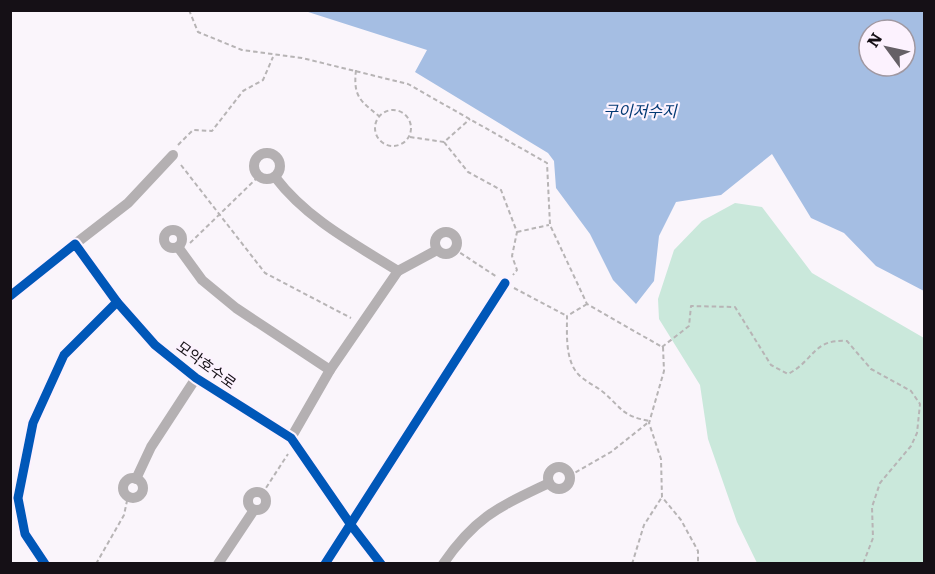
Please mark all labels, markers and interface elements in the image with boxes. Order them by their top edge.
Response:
north arrow [857,18,917,78]
text: N [860,27,887,51]
water label: 구이저수지 [603,98,678,122]
street label: 모악호수로 [172,334,242,394]

